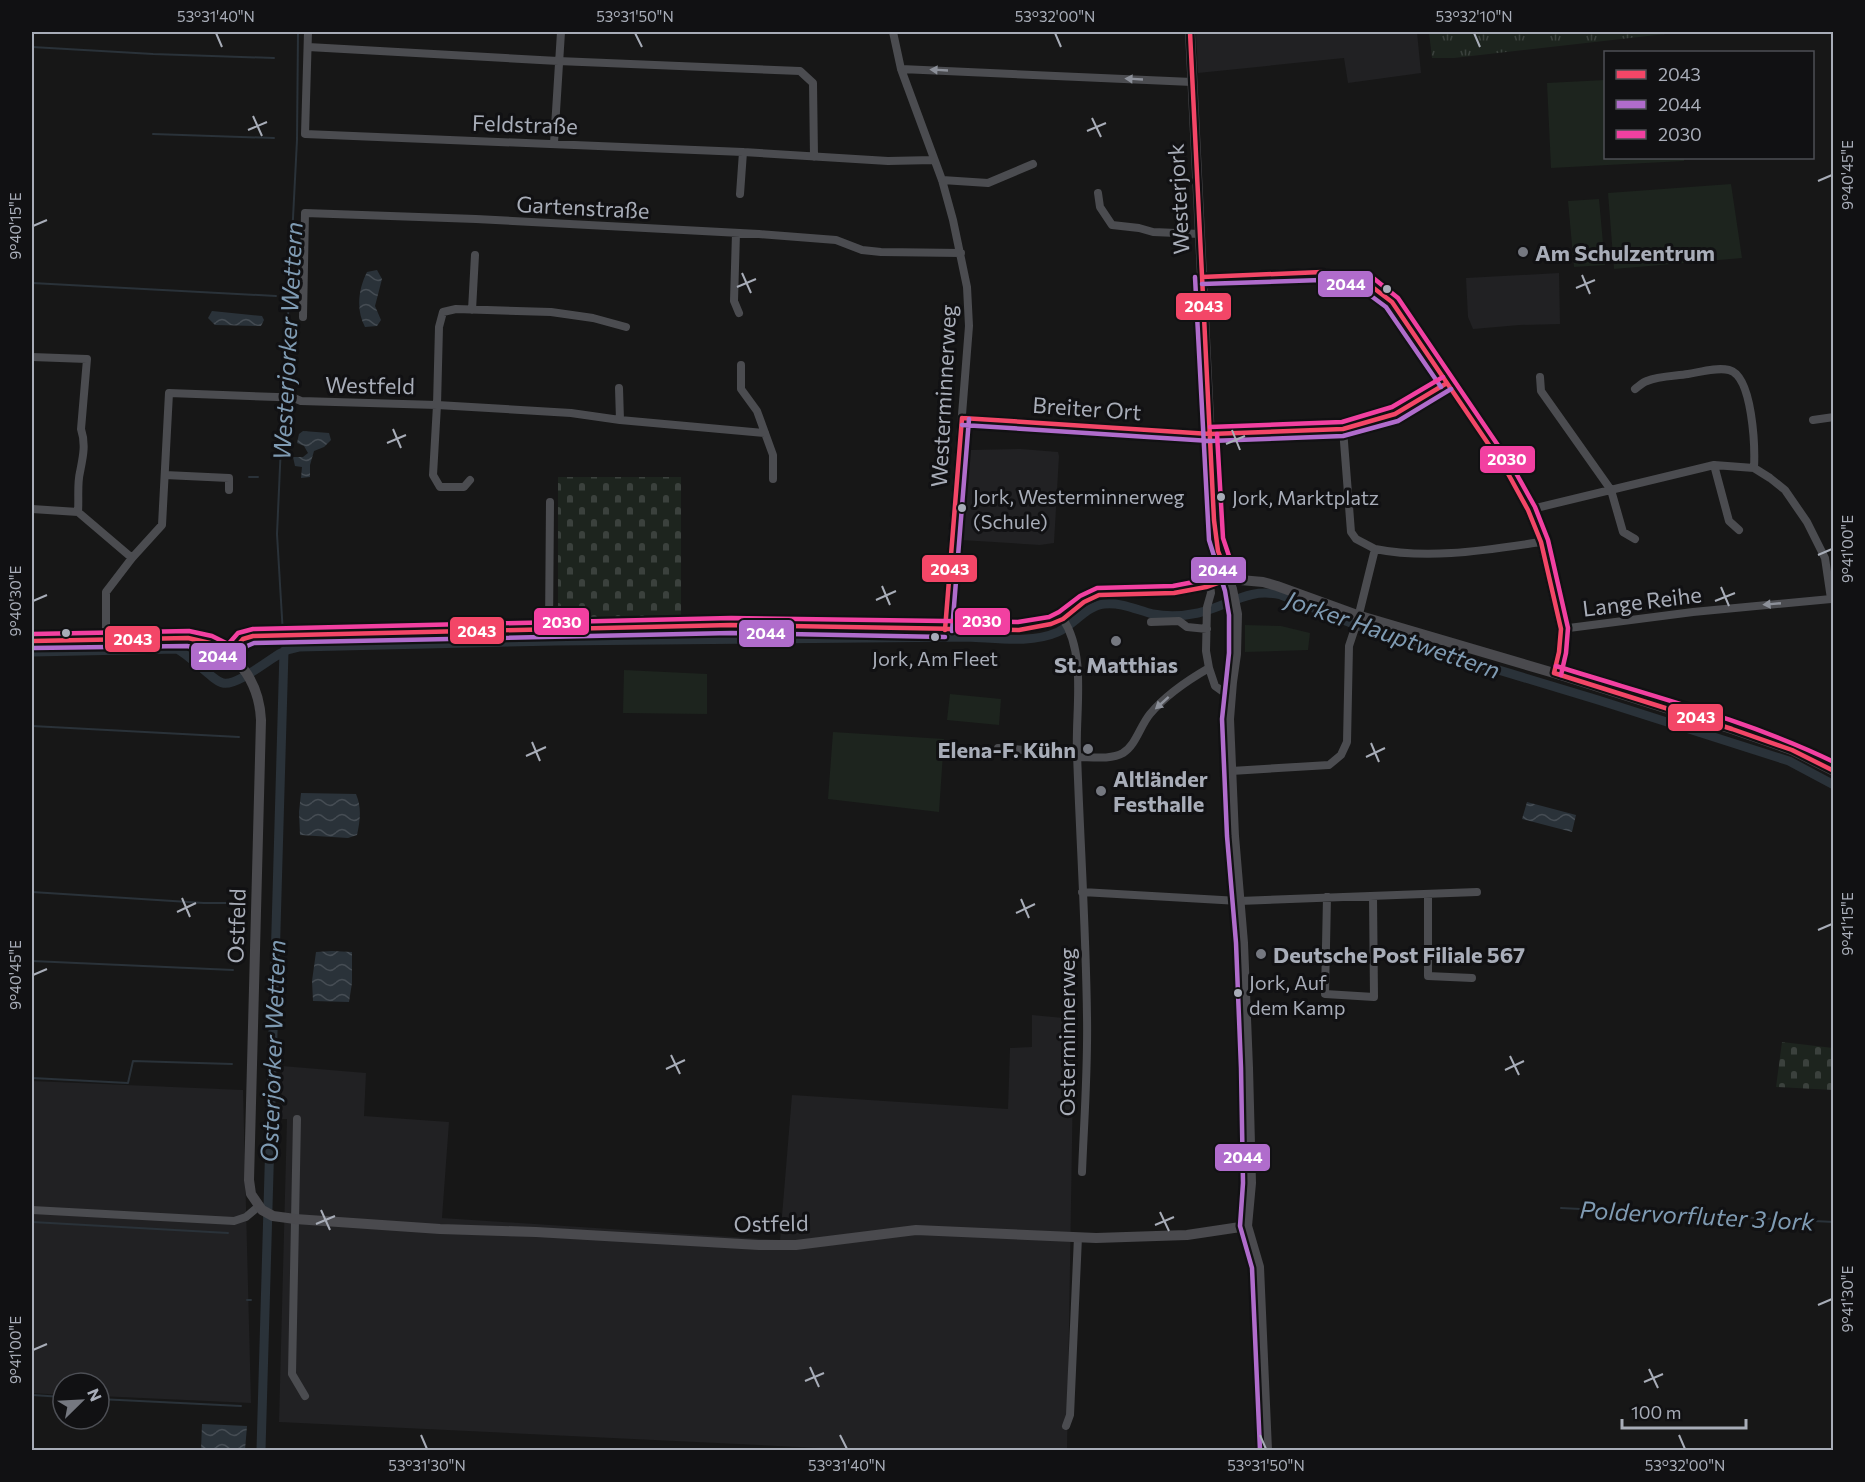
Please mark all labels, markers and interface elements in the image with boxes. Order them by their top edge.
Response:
text: 53°31'40"N [177,7,255,25]
text: 53°31'50"N [596,7,674,25]
text: 53°32'00"N [1015,7,1095,25]
text: 53°32'10"N [1435,7,1513,25]
legend [1604,51,1814,159]
text: 2043 [1658,63,1701,85]
one-way arrow [930,66,949,75]
one-way arrow [1124,75,1143,84]
text: 2044 [1658,93,1701,115]
street label: Feldstraße [472,109,578,139]
text: 2030 [1658,123,1702,145]
text: 9°40'45"E [1838,140,1856,210]
street label: Westerjork [1162,143,1194,255]
street label: Gartenstraße [516,190,650,224]
text: 9°40'15"E [6,192,24,260]
water label: Westerjorker Wettern [266,221,308,461]
place label: Am Schulzentrum [1535,239,1715,266]
marker: Am Schulzentrum [1516,245,1530,259]
line badge: 2044 [1317,270,1374,298]
text: 2044 [1326,274,1366,293]
unlabelled marker [1381,283,1393,295]
line badge: 2043 [1175,292,1232,321]
text: 2043 [1185,296,1223,315]
street label: Westerminnerweg [925,304,961,488]
street label: Westfeld [325,371,415,399]
street label: Breiter Ort [1032,391,1142,425]
line badge: 2030 [1479,445,1536,474]
text: 2030 [1487,449,1527,468]
place label: Jork, Westerminnerweg (Schule) [973,484,1184,533]
place label: Jork, Marktplatz [1232,485,1379,509]
marker: Jork, Marktplatz [1215,491,1227,503]
marker: Jork, Westerminnerweg (Schule) [956,502,968,514]
text: 9°41'00"E [1838,515,1856,583]
line badge: 2043 [921,554,978,583]
line badge: 2044 [1190,556,1247,584]
text: 2043 [931,559,969,578]
text: 2044 [1198,560,1238,579]
text: 9°40'30"E [6,566,24,636]
street label: Lange Reihe [1581,580,1703,622]
water label: Jorker Hauptwettern [1280,583,1504,684]
one-way arrow [1763,600,1782,609]
line badge: 2030 [533,607,590,636]
line badge: 2030 [954,607,1011,636]
text: 2030 [962,611,1002,630]
text: 2030 [542,612,582,631]
line badge: 2043 [449,616,505,645]
line badge: 2044 [738,619,795,648]
text: 2043 [458,621,496,640]
text: 2044 [746,623,786,642]
line badge: 2043 [104,625,161,653]
unlabelled marker [60,627,72,639]
text: 2043 [114,629,152,648]
marker: Jork, Am Fleet [929,631,941,643]
marker: St. Matthias [1109,634,1123,648]
line badge: 2044 [190,642,247,671]
text: 2044 [198,646,238,665]
place label: Jork, Am Fleet [872,646,998,670]
place label: St. Matthias [1054,651,1178,678]
one-way arrow [1155,696,1170,709]
line badge: 2043 [1667,703,1724,732]
text: 2043 [1677,707,1715,726]
place label: Elena-F. Kühn [937,736,1076,763]
marker: Elena-F. Kühn [1081,742,1095,756]
place label: Altländer Festhalle [1113,765,1208,817]
marker: Altländer Festhalle [1094,784,1108,798]
street label: Ostfeld [221,888,251,964]
text: 9°41'15"E [1838,892,1856,956]
water label: Osterjorker Wettern [254,939,290,1163]
text: 9°40'45"E [6,940,24,1010]
place label: Deutsche Post Filiale 567 [1273,941,1525,968]
marker: Deutsche Post Filiale 567 [1254,947,1268,961]
street label: Osterminnerweg [1053,948,1080,1116]
place label: Jork, Auf dem Kamp [1249,970,1346,1019]
marker: Jork, Auf dem Kamp [1232,987,1244,999]
line badge: 2044 [1214,1143,1271,1172]
text: 2044 [1223,1147,1263,1166]
water label: Poldervorfluter 3 Jork [1579,1194,1816,1236]
street label: Ostfeld [733,1209,809,1237]
text: 9°41'30"E [1838,1265,1856,1332]
text: 9°41'00"E [6,1316,24,1384]
north arrow [51,1371,111,1431]
text: N [84,1385,106,1404]
scale bar [1622,1392,1746,1430]
text: 100 m [1631,1401,1681,1423]
text: 53°31'30"N [388,1456,466,1474]
text: 53°31'40"N [808,1456,886,1474]
text: 53°31'50"N [1227,1456,1305,1474]
text: 53°32'00"N [1645,1456,1725,1474]

